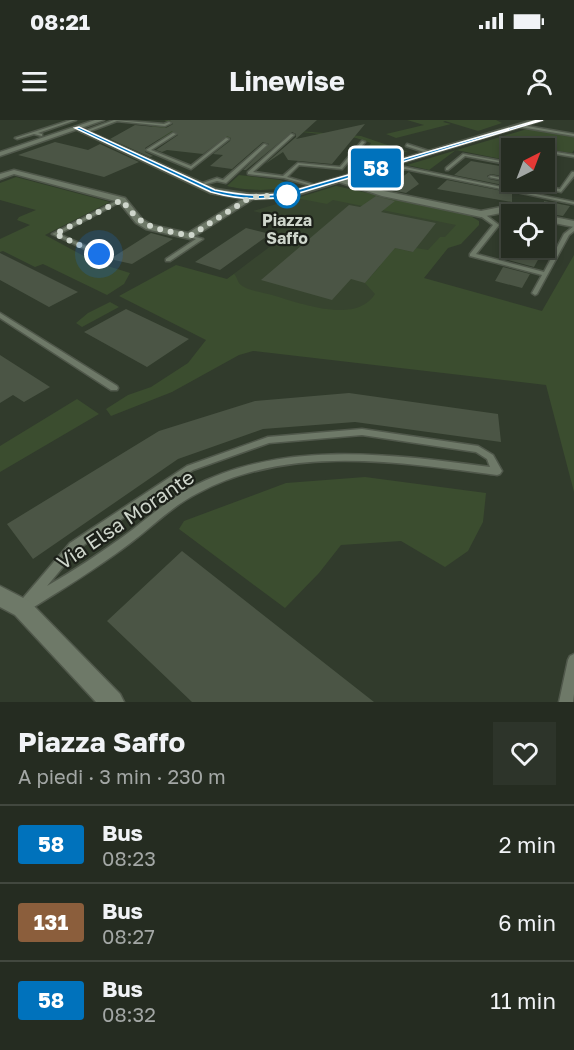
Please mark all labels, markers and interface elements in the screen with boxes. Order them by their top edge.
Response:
text: 08:21 [30,8,90,35]
icon: menu [18,65,51,98]
text: Linewise [229,65,345,97]
icon: person [523,65,556,98]
north arrow [501,138,555,192]
map controls [501,138,555,258]
line badge: 58 [349,148,403,188]
text: 58 [363,155,389,181]
marker: Piazza Saffo [274,182,300,208]
button: locate [501,204,555,258]
place label: Piazza Saffo [262,210,312,248]
your location [84,239,114,269]
street label: Via Elsa Morante [52,464,198,574]
button: heart [493,722,556,785]
text: Piazza Saffo [18,725,185,758]
text: A piedi · 3 min · 230 m [18,764,226,788]
text: Bus [102,819,143,846]
text: 58 [38,831,64,857]
text: 2 min [499,831,556,858]
text: 08:23 [102,846,156,870]
text: Bus [102,897,143,924]
text: 131 [34,909,68,935]
text: 6 min [498,909,556,936]
text: 08:27 [102,924,155,948]
text: Bus [102,975,143,1002]
text: 58 [38,987,64,1013]
text: 11 min [490,987,556,1014]
text: 08:32 [102,1002,156,1026]

